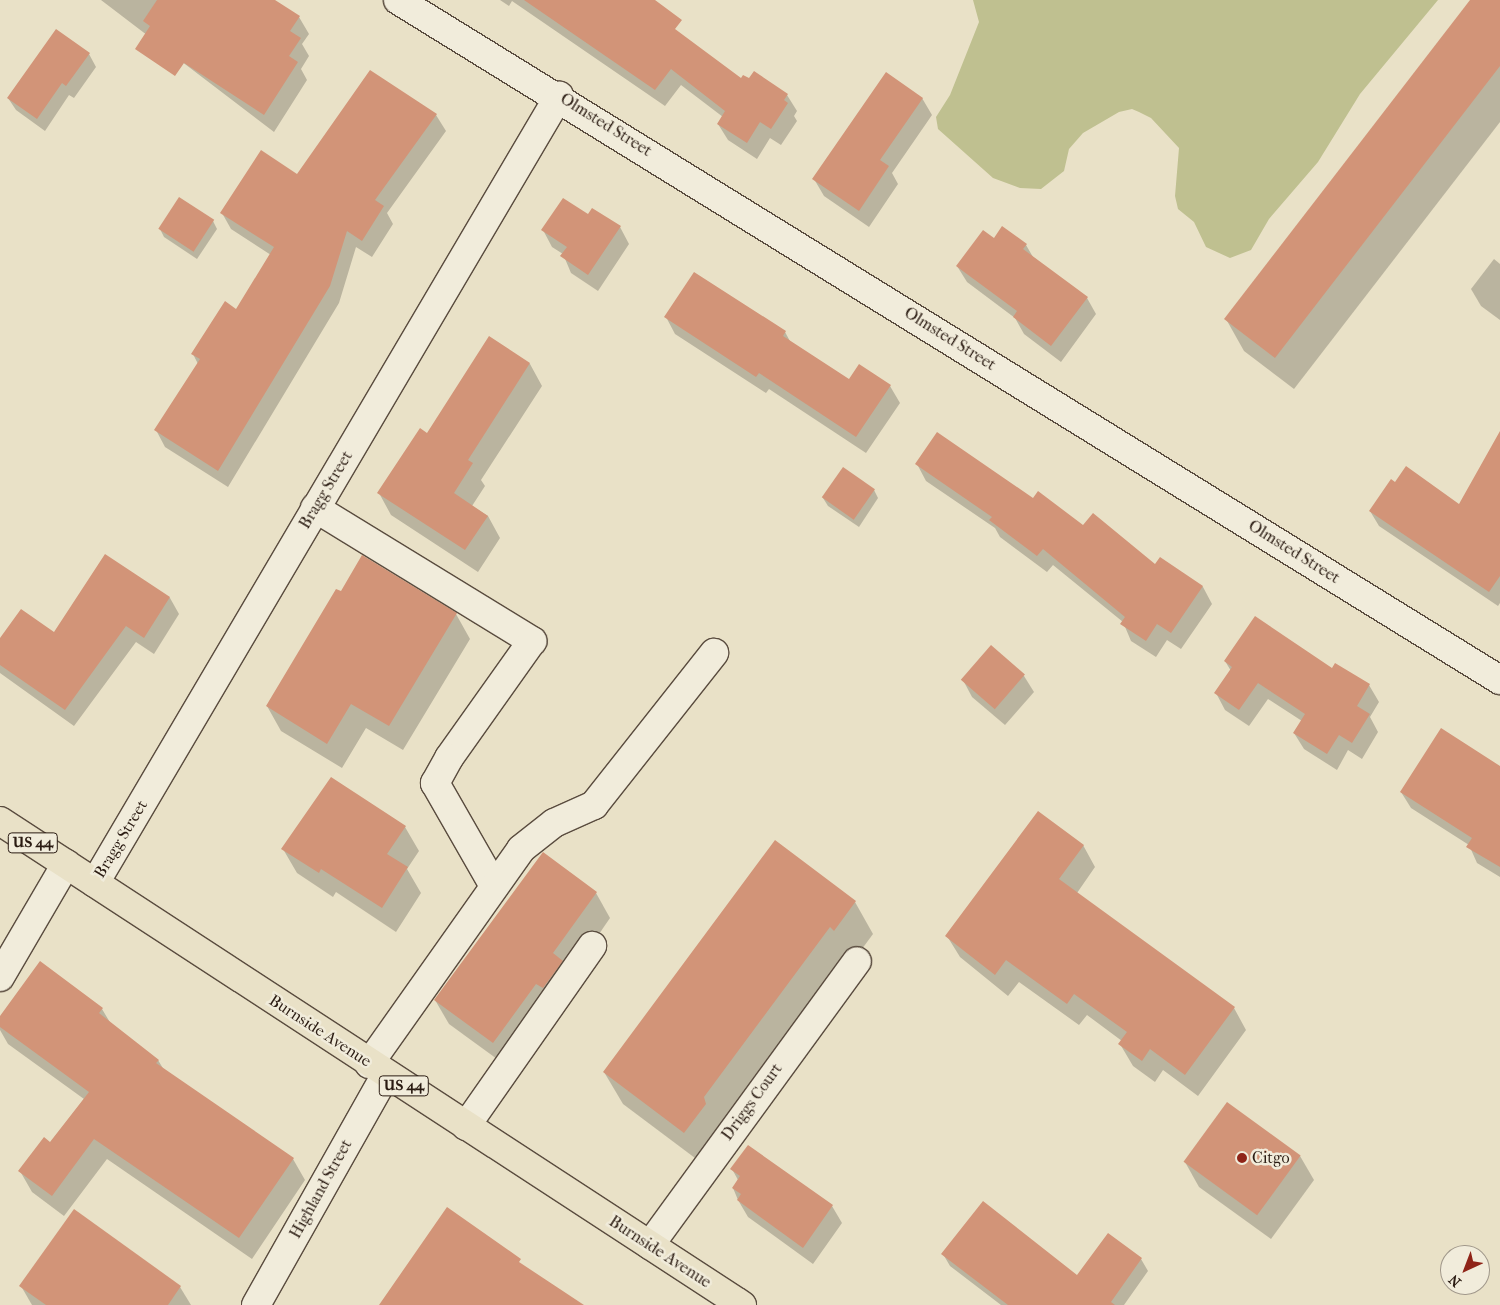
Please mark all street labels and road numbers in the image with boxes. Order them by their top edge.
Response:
street label: Olmsted Street [557,89,655,161]
street label: Olmsted Street [901,303,999,375]
street label: Bragg Street [295,448,357,532]
street label: Olmsted Street [1245,516,1343,588]
street label: Bragg Street [90,797,152,881]
road number: US 44 [7,830,59,856]
street label: Burnside Avenue [265,991,375,1071]
street label: Driggs Court [718,1060,786,1144]
road number: US 44 [378,1074,430,1098]
street label: Highland Street [286,1136,356,1242]
street label: Burnside Avenue [605,1212,715,1292]

